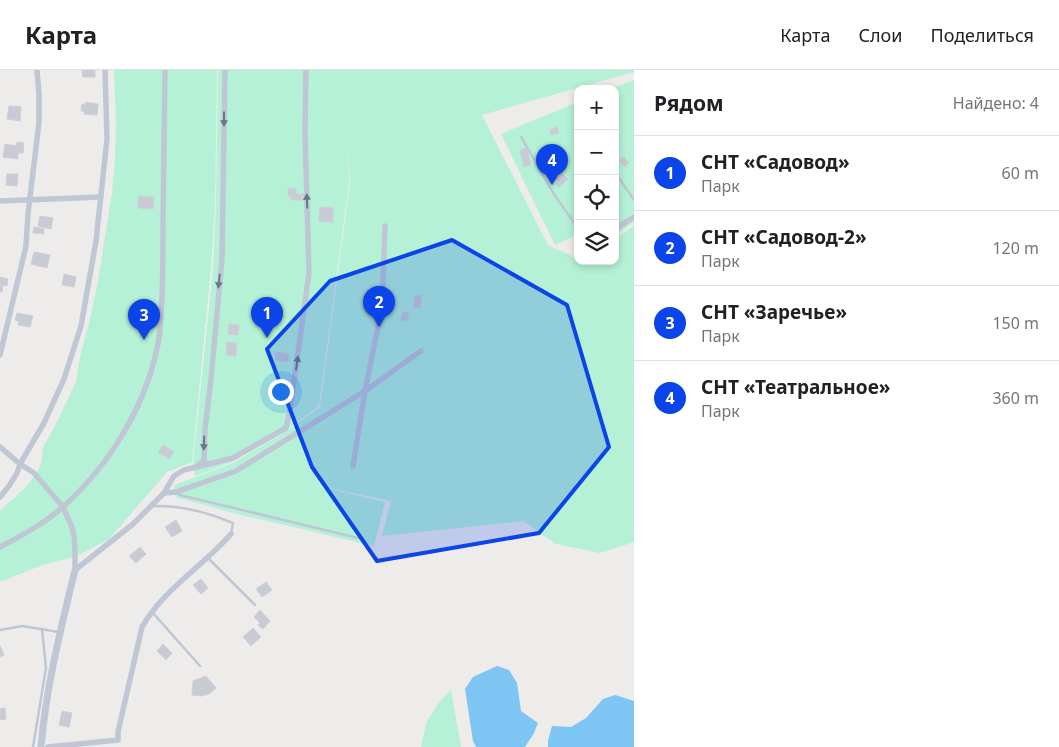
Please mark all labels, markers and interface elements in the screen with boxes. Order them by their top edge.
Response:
text: Карта [25,18,97,51]
text: Карта [780,23,830,47]
text: Слои [858,23,902,47]
text: Поделиться [930,23,1034,47]
map controls [574,85,619,265]
button: + [574,85,619,130]
text: Рядом [654,89,724,117]
text: Найдено: 4 [953,92,1039,114]
one-way arrow [220,111,228,127]
button: − [574,130,619,175]
pin: 4 [536,144,568,185]
text: СНТ «Садовод» [701,149,850,175]
text: 1 [665,162,675,184]
text: 60 m [1002,162,1039,184]
button: locate [574,175,619,220]
text: Парк [701,175,740,197]
one-way arrow [303,193,311,209]
button: layers [574,220,619,265]
text: СНТ «Садовод-2» [701,224,867,250]
text: 2 [665,237,675,259]
text: 120 m [992,237,1039,259]
text: Парк [701,250,740,272]
one-way arrow [215,273,223,289]
pin: 2 [363,286,395,327]
pin: 1 [251,297,283,338]
pin: 3 [128,299,160,340]
text: СНТ «Заречье» [701,299,847,325]
text: 3 [665,312,675,334]
text: 150 m [992,312,1039,334]
text: Парк [701,325,740,347]
one-way arrow [293,354,301,370]
text: СНТ «Театральное» [701,374,890,400]
your location [268,379,294,405]
text: 4 [665,387,675,409]
text: 360 m [992,387,1039,409]
text: Парк [701,400,740,422]
one-way arrow [200,435,208,451]

